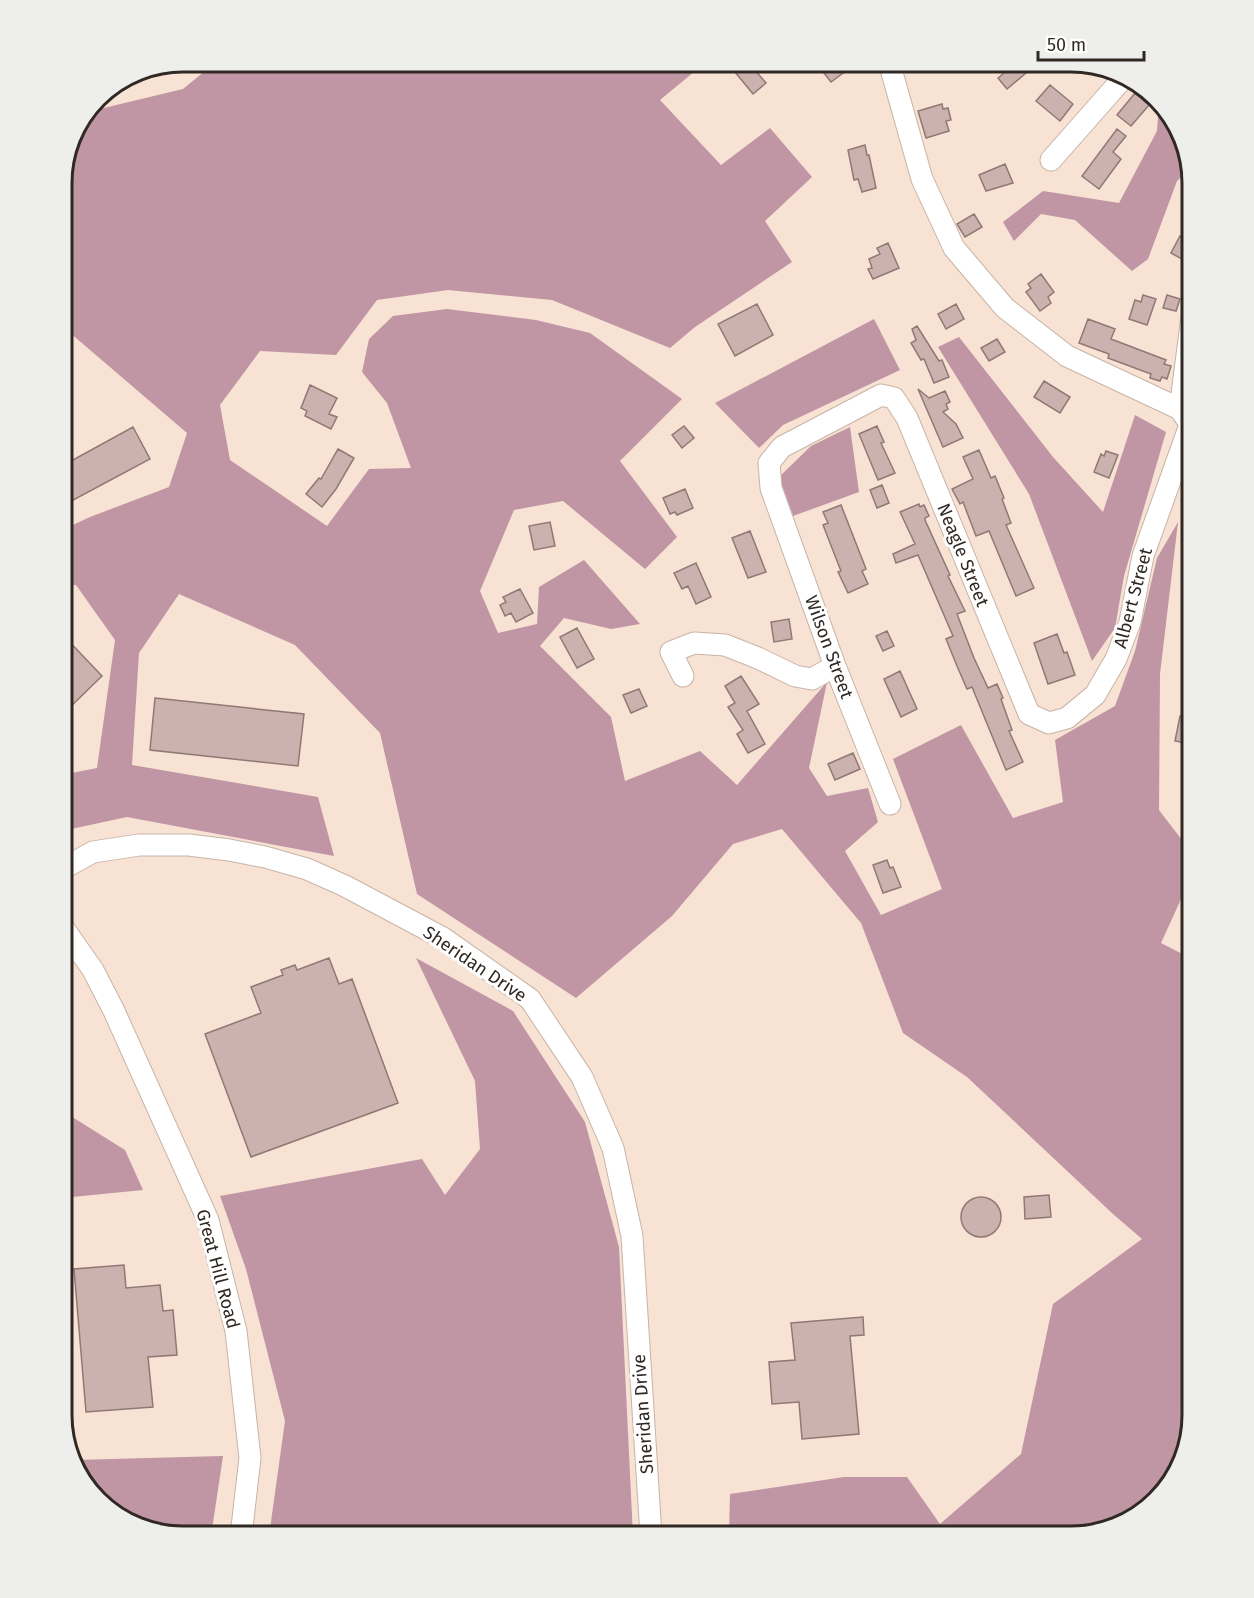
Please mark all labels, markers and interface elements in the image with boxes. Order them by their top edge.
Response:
scale bar [1038,24,1144,62]
text: 50 m [1047,34,1086,56]
street label: Neagle Street [932,500,994,610]
street label: Albert Street [1109,545,1157,651]
street label: Wilson Street [800,592,858,702]
street label: Sheridan Drive [419,921,531,1007]
street label: Great Hill Road [192,1207,244,1331]
street label: Sheridan Drive [628,1353,658,1475]

